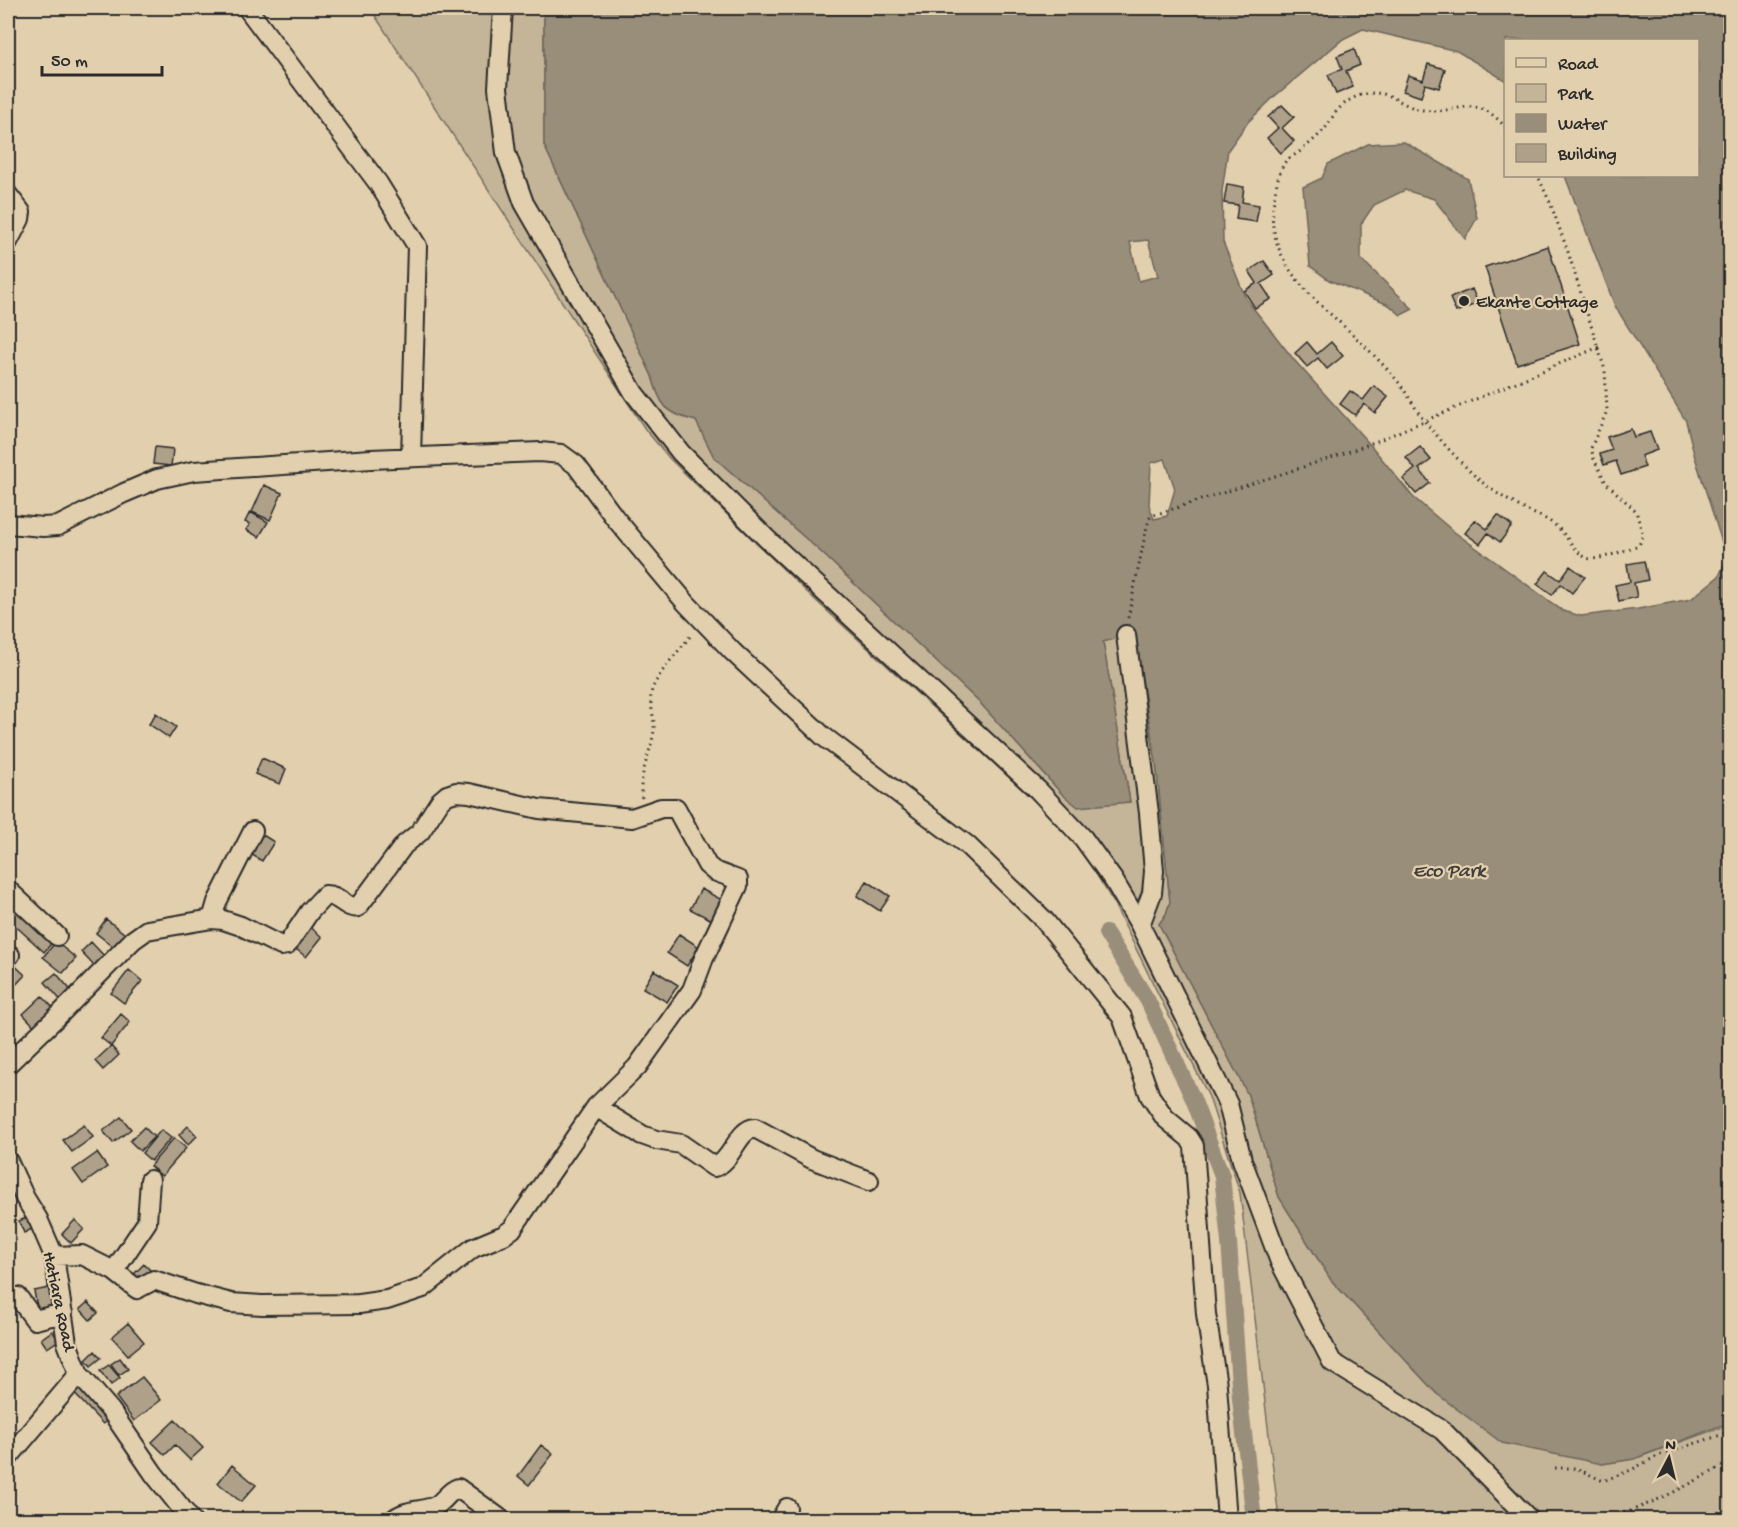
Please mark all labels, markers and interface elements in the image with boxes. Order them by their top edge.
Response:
scale bar [42,39,162,77]
legend [1504,39,1699,177]
text: 50 m [51,52,88,73]
text: Road [1558,55,1599,76]
text: Park [1557,85,1594,106]
text: Water [1558,115,1608,136]
text: Building [1557,145,1617,166]
place label: Ekante Cottage [1476,293,1599,314]
marker: Ekante Cottage [1457,294,1471,308]
water label: Eco Park [1413,861,1487,884]
street label: Hatiara Road [37,1250,79,1355]
north arrow [1639,1428,1699,1488]
text: N [1664,1437,1677,1457]

